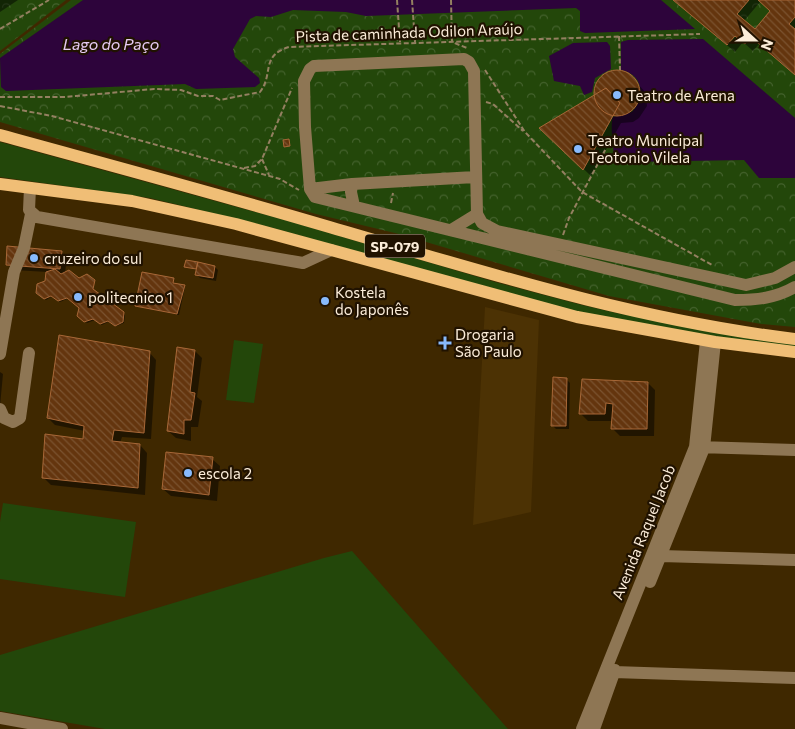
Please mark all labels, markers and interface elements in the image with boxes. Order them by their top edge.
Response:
north arrow [730,15,780,65]
street label: Pista de caminhada Odilon Araújo [295,19,523,45]
water label: Lago do Paço [63,34,159,53]
text: N [758,37,777,53]
place label: Teatro de Arena [627,86,735,104]
marker: Teatro de Arena [611,89,623,101]
place label: Teatro Municipal Teotonio Vilela [588,131,703,166]
marker: Teatro Municipal Teotonio Vilela [572,143,584,155]
road number: SP-079 [365,235,425,258]
place label: cruzeiro do sul [44,249,142,267]
marker: cruzeiro do sul [28,252,40,264]
place label: Kostela do Japonês [335,283,409,318]
place label: politecnico 1 [88,288,173,306]
marker: politecnico 1 [72,291,84,303]
marker: Kostela do Japonês [319,295,331,307]
place label: Drogaria São Paulo [455,325,522,360]
marker: Drogaria São Paulo [439,337,451,349]
street label: Avenida Raquel Jacob [608,462,678,602]
place label: escola 2 [198,464,252,482]
marker: escola 2 [182,467,194,479]

